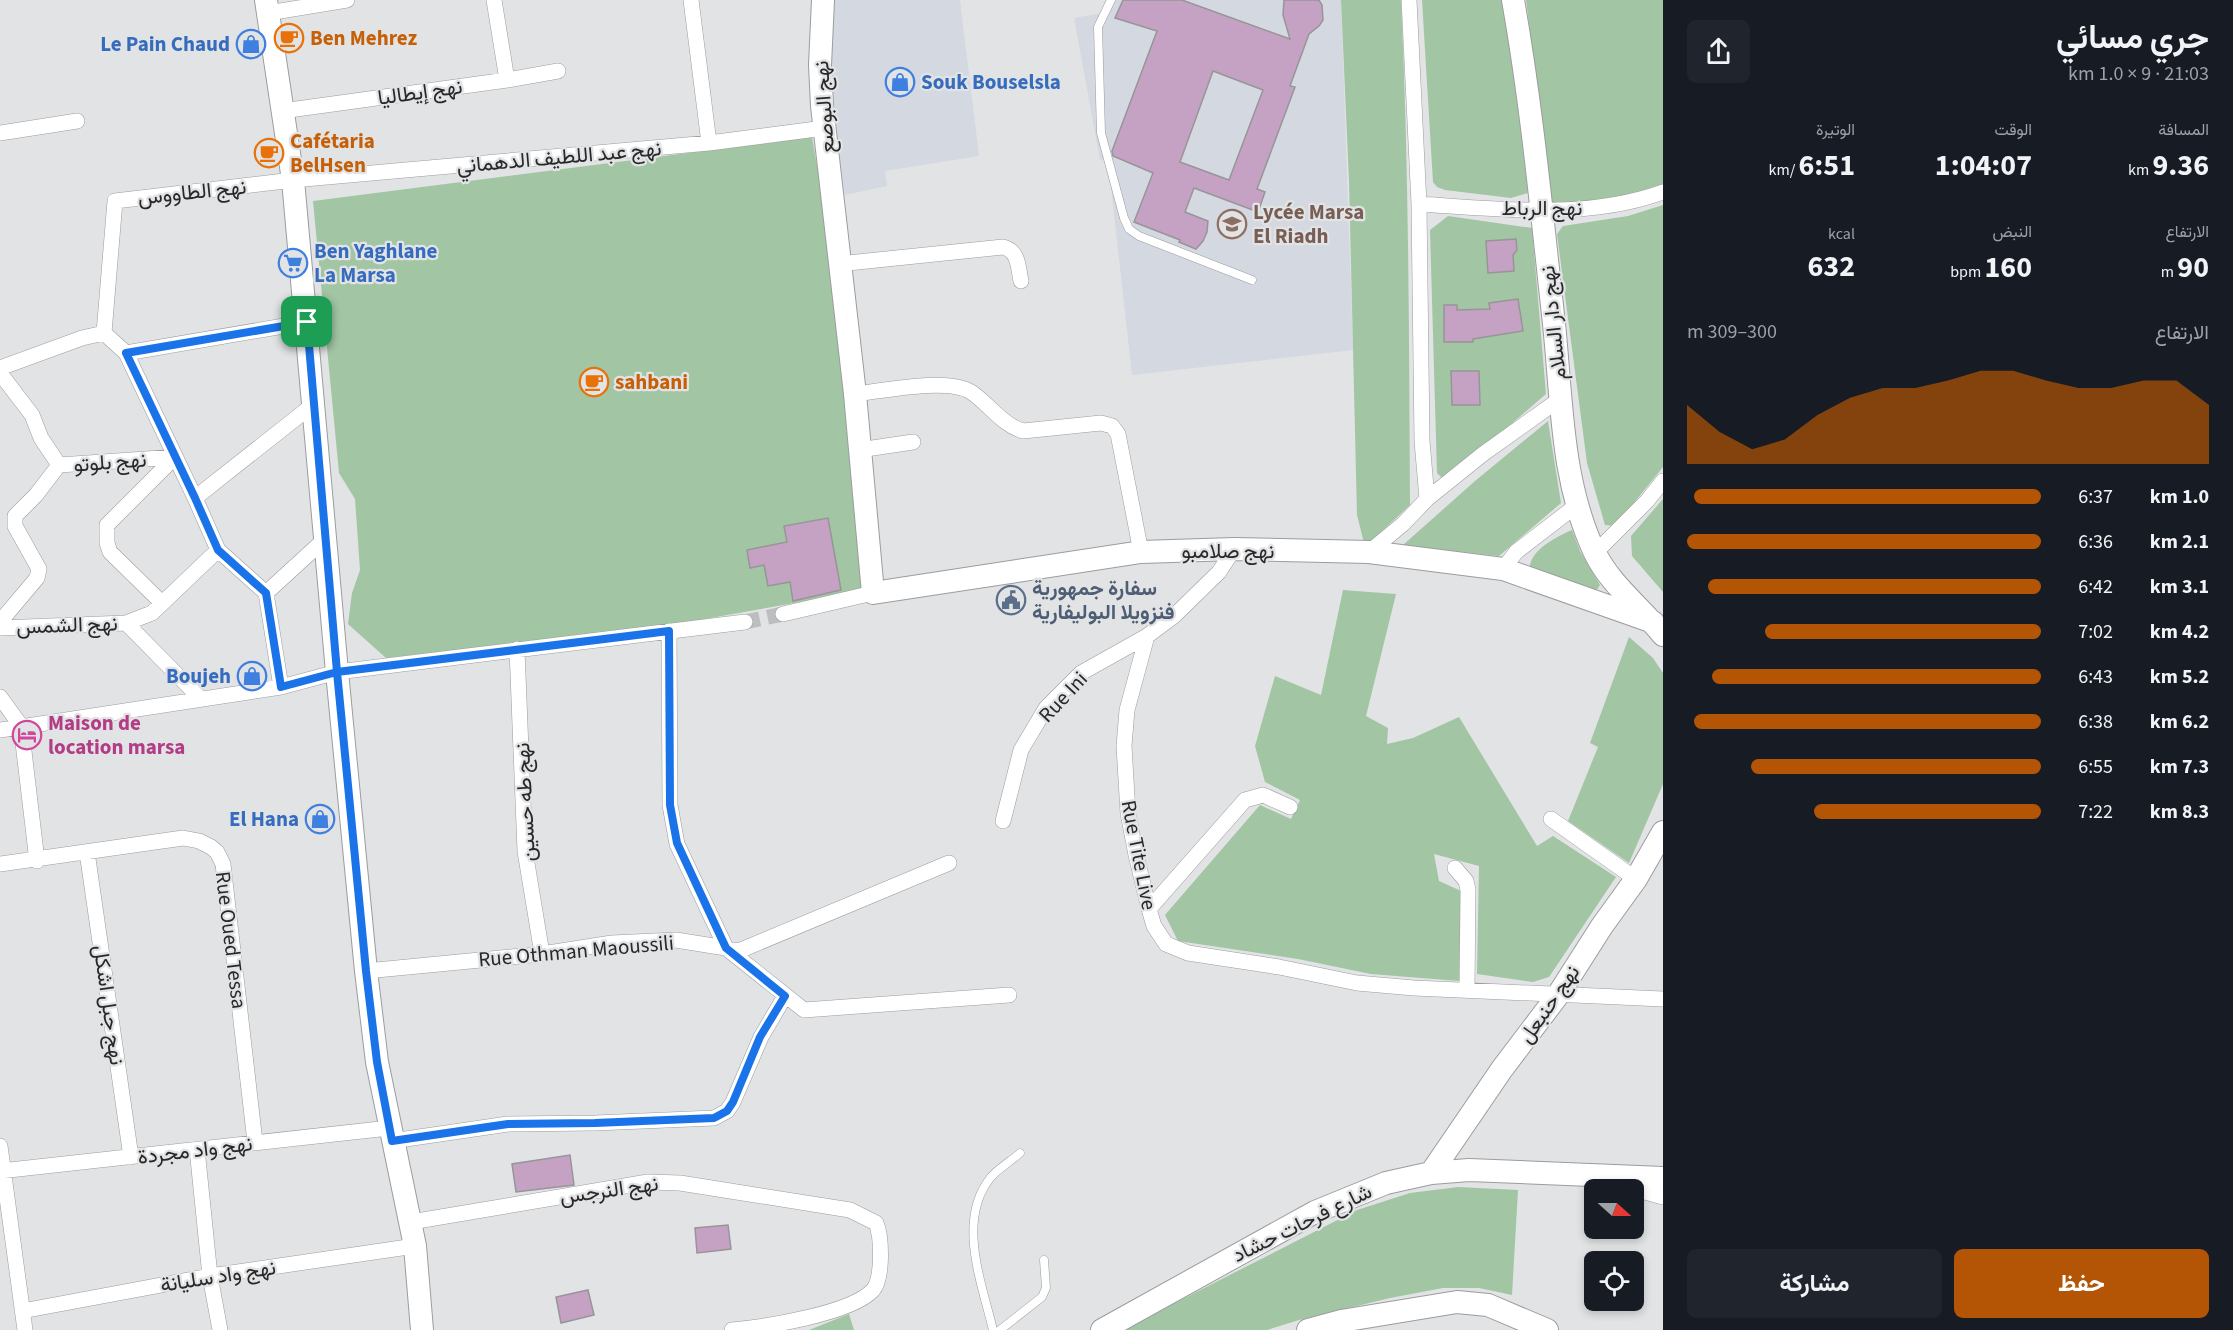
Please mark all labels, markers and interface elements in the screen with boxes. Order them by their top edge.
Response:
text: جري مسائي [2056,14,2209,61]
button: share [1687,20,1750,83]
cafe icon: Ben Mehrez [273,22,305,54]
place label: Ben Mehrez [310,23,418,53]
shop icon: Le Pain Chaud [235,28,267,60]
place label: Le Pain Chaud [100,29,230,59]
street label: نهج البوصع [806,60,842,154]
text: 21:03 · 9 × 1.0 km [2068,60,2209,88]
shop icon: Souk Bouselsla [884,66,916,98]
place label: Souk Bouselsla [921,67,1061,97]
street label: نهج إيطاليا [376,71,464,113]
text: الوتيرة [1816,119,1855,141]
text: الوقت [1994,119,2032,141]
text: المسافة [2158,119,2209,141]
place label: Cafétaria BelHsen [290,126,375,180]
street label: نهج عبد اللطيف الدهماني [455,133,663,183]
cafe icon: Cafétaria BelHsen [253,137,285,169]
text: 6:51 [1798,144,1855,187]
text: 1:04:07 [1935,144,2032,187]
text: 9.36 [2152,144,2209,187]
text: /km [1768,159,1798,181]
text: km [2128,159,2152,181]
street label: نهج الطاووس [136,171,248,213]
street label: نهج الرباط [1502,193,1582,223]
place label: Lycée Marsa El Riadh [1253,197,1364,251]
school or university icon: Lycée Marsa El Riadh [1216,208,1248,240]
text: النبض [1992,221,2032,243]
text: الارتفاع [2166,221,2209,243]
text: kcal [1828,223,1855,245]
place label: Ben Yaghlane La Marsa [314,236,438,290]
text: 632 [1807,245,1855,288]
text: 160 [1984,246,2032,289]
text: 90 [2177,246,2209,289]
supermarket icon: Ben Yaghlane La Marsa [277,247,309,279]
text: bpm [1950,261,1984,283]
text: m [2161,261,2177,283]
street label: نهج دار السلام [1532,264,1574,382]
pin [281,296,332,347]
icon: arrive [290,305,323,338]
text: 300–309 m [1687,318,1777,346]
text: الارتفاع [2155,319,2209,347]
cafe icon: sahbani [578,366,610,398]
place label: sahbani [615,367,688,397]
street label: نهج بلوتو [72,444,148,480]
text: 6:37 [2078,483,2113,511]
text: 1.0 km [2150,483,2209,511]
text: 6:36 [2078,528,2113,556]
text: 2.1 km [2150,528,2209,556]
street label: نهج صلامبو [1181,536,1275,566]
place label: سفارة جمهورية فنزويلا البوليفارية [1032,573,1175,627]
text: 6:42 [2078,573,2113,601]
text: 3.1 km [2150,573,2209,601]
public building icon: سفارة جمهورية فنزويلا البوليفارية [995,584,1027,616]
street label: نهج الشمس [16,608,118,642]
text: 7:02 [2078,618,2113,646]
text: 4.2 km [2150,618,2209,646]
shop icon: Boujeh [236,660,268,692]
place label: Boujeh [166,661,231,691]
text: 6:43 [2078,663,2113,691]
text: 5.2 km [2150,663,2209,691]
street label: Rue Ini [1032,665,1094,729]
place label: Maison de location marsa [48,708,185,762]
text: 6:38 [2078,708,2113,736]
text: 6.2 km [2150,708,2209,736]
hotel icon: Maison de location marsa [11,719,43,751]
street label: نهج طه حسين [507,742,543,862]
text: 6:55 [2078,753,2113,781]
text: 7.3 km [2150,753,2209,781]
street label: Rue Tite Live [1114,797,1164,913]
text: 7:22 [2078,798,2113,826]
text: 8.3 km [2150,798,2209,826]
shop icon: El Hana [304,803,336,835]
place label: El Hana [229,804,299,834]
street label: Rue Oued Tessa [208,870,254,1010]
street label: Rue Othman Maoussili [477,928,675,974]
street label: نهج جبل اشكل [86,943,132,1067]
street label: نهج حنبعل [1511,959,1587,1049]
street label: نهج واد مجردة [136,1128,254,1172]
street label: نهج النرجس [558,1168,660,1212]
street label: شارع فرحات حشاد [1227,1176,1377,1270]
north arrow [1584,1179,1644,1239]
map controls [1584,1179,1644,1311]
button: مشاركة [1687,1249,1942,1318]
button: حفظ [1954,1249,2209,1318]
button: locate [1584,1251,1644,1311]
street label: نهج واد سليانة [158,1252,278,1300]

